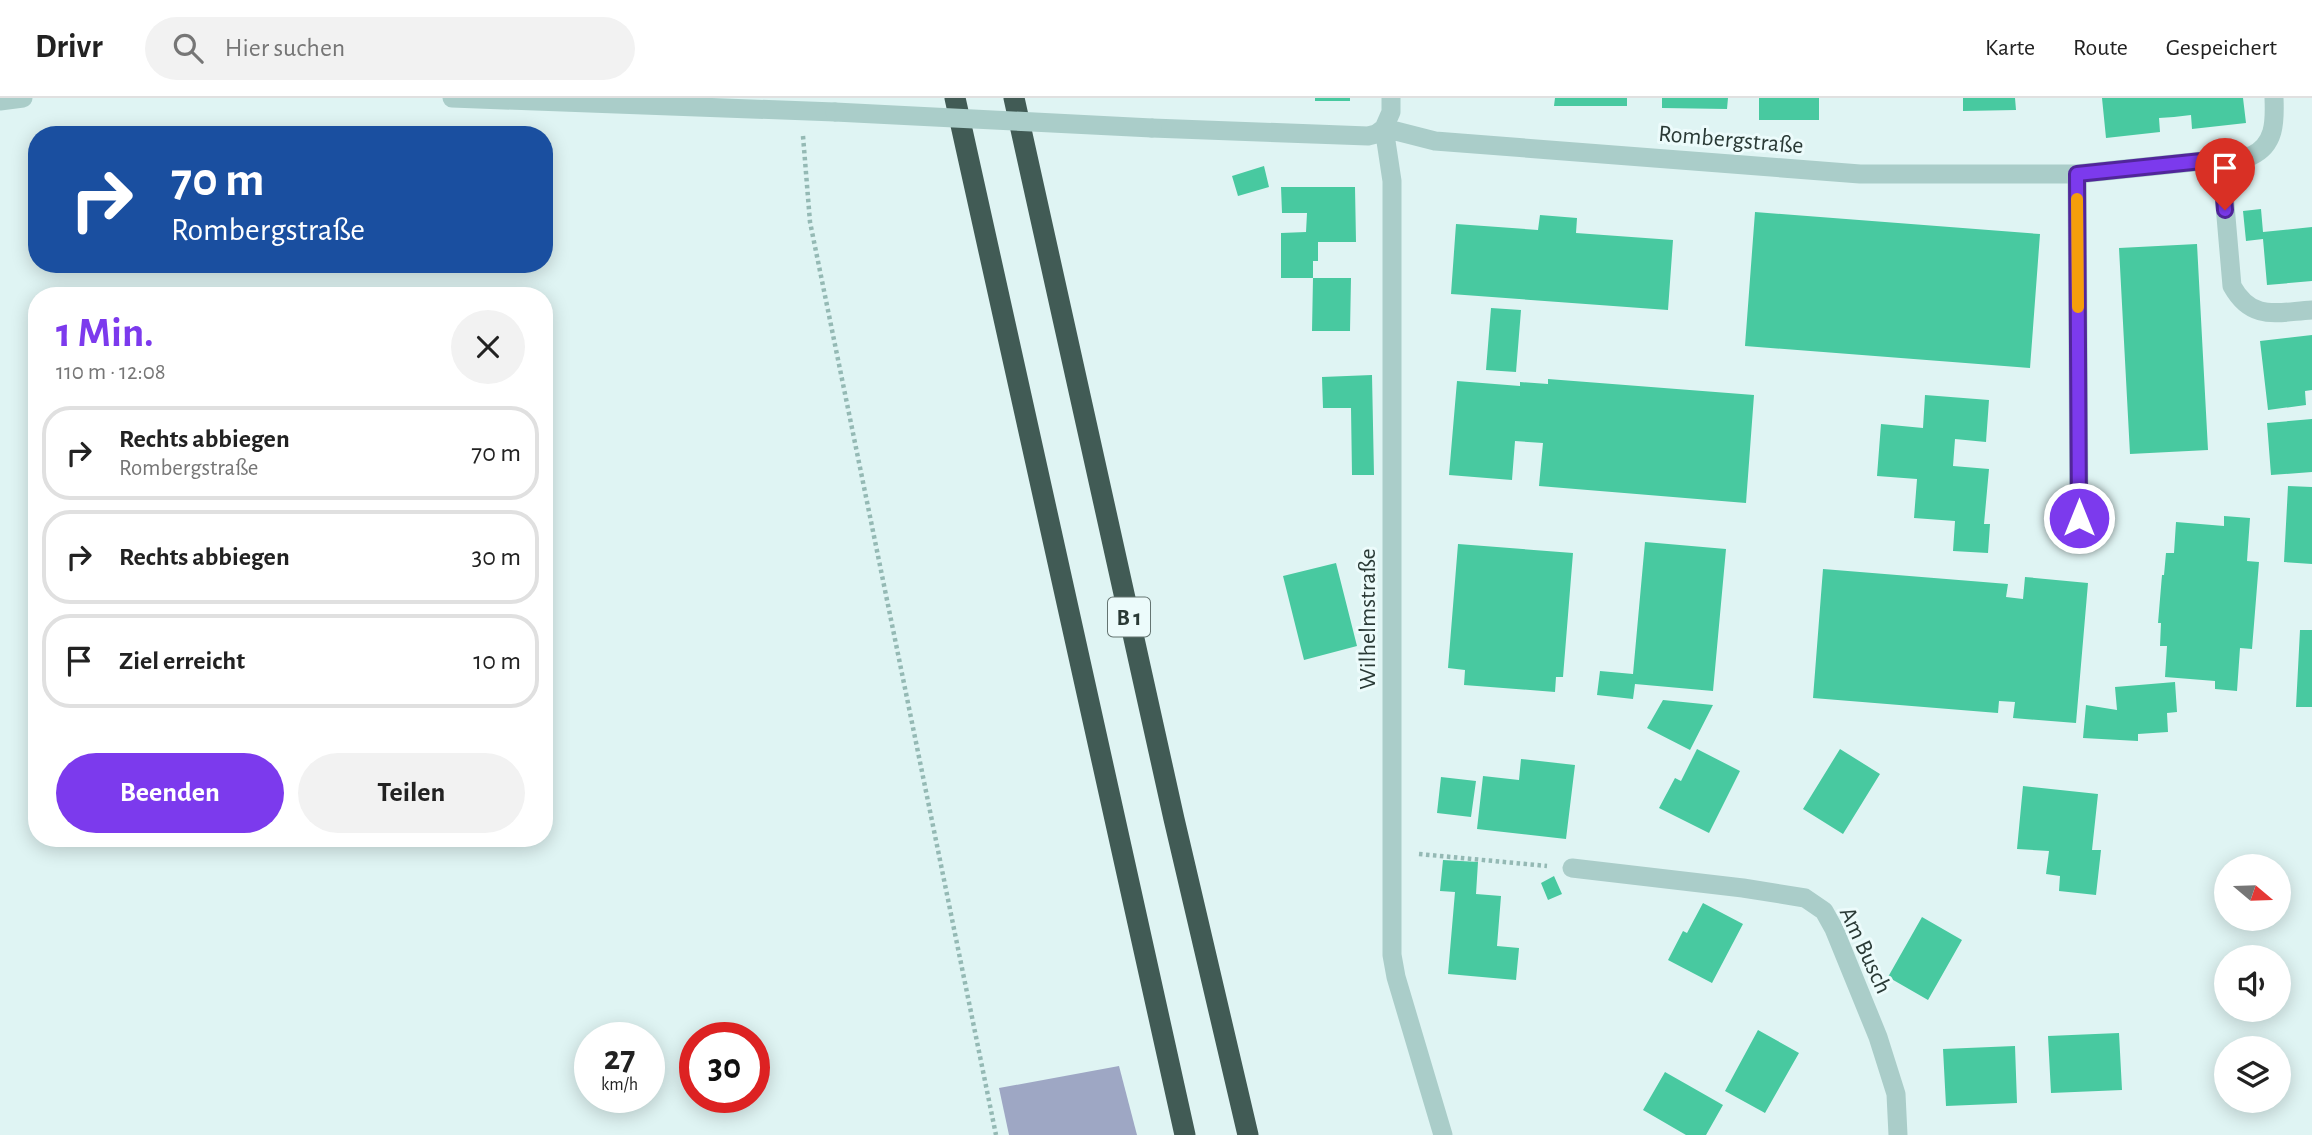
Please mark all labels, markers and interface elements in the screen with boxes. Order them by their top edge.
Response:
search box [145,17,635,80]
icon: search [169,29,207,67]
text: Drivr [35,31,103,64]
text: Hier suchen [225,35,345,61]
text: Karte [1985,36,2035,60]
text: Route [2073,36,2128,60]
text: Gespeichert [2166,36,2277,60]
street label: Rombergstraße [1657,122,1804,158]
pin [2195,138,2255,210]
icon: arrive [2206,149,2244,187]
icon: right [56,154,147,245]
text: 70 m [171,156,265,205]
text: Rombergstraße [171,214,365,246]
button: close [451,310,525,384]
text: 1 Min. [56,312,154,354]
text: 110 m · 12:08 [56,361,166,384]
text: Rechts abbiegen [119,426,290,452]
icon: right [60,434,98,472]
text: 70 m [471,440,521,466]
text: Rombergstraße [119,457,258,480]
position arrow [2042,481,2116,555]
icon: right [60,538,98,576]
text: Rechts abbiegen [119,544,290,570]
text: 30 m [471,544,521,570]
street label: Wilhelmstraße [1356,548,1380,690]
road number: B 1 [1108,597,1150,636]
icon: arrive [60,642,98,680]
text: Ziel erreicht [119,648,245,674]
text: 10 m [473,648,521,674]
button: Beenden [56,753,284,833]
button: Teilen [298,753,525,833]
north arrow [2214,854,2291,931]
map controls [2214,854,2291,1113]
street label: Am Busch [1835,903,1896,997]
button: sound [2214,945,2291,1022]
speed limit sign: 30 [679,1022,770,1113]
button: layers [2214,1036,2291,1113]
text: 27 [604,1041,635,1076]
text: km/h [601,1076,638,1094]

